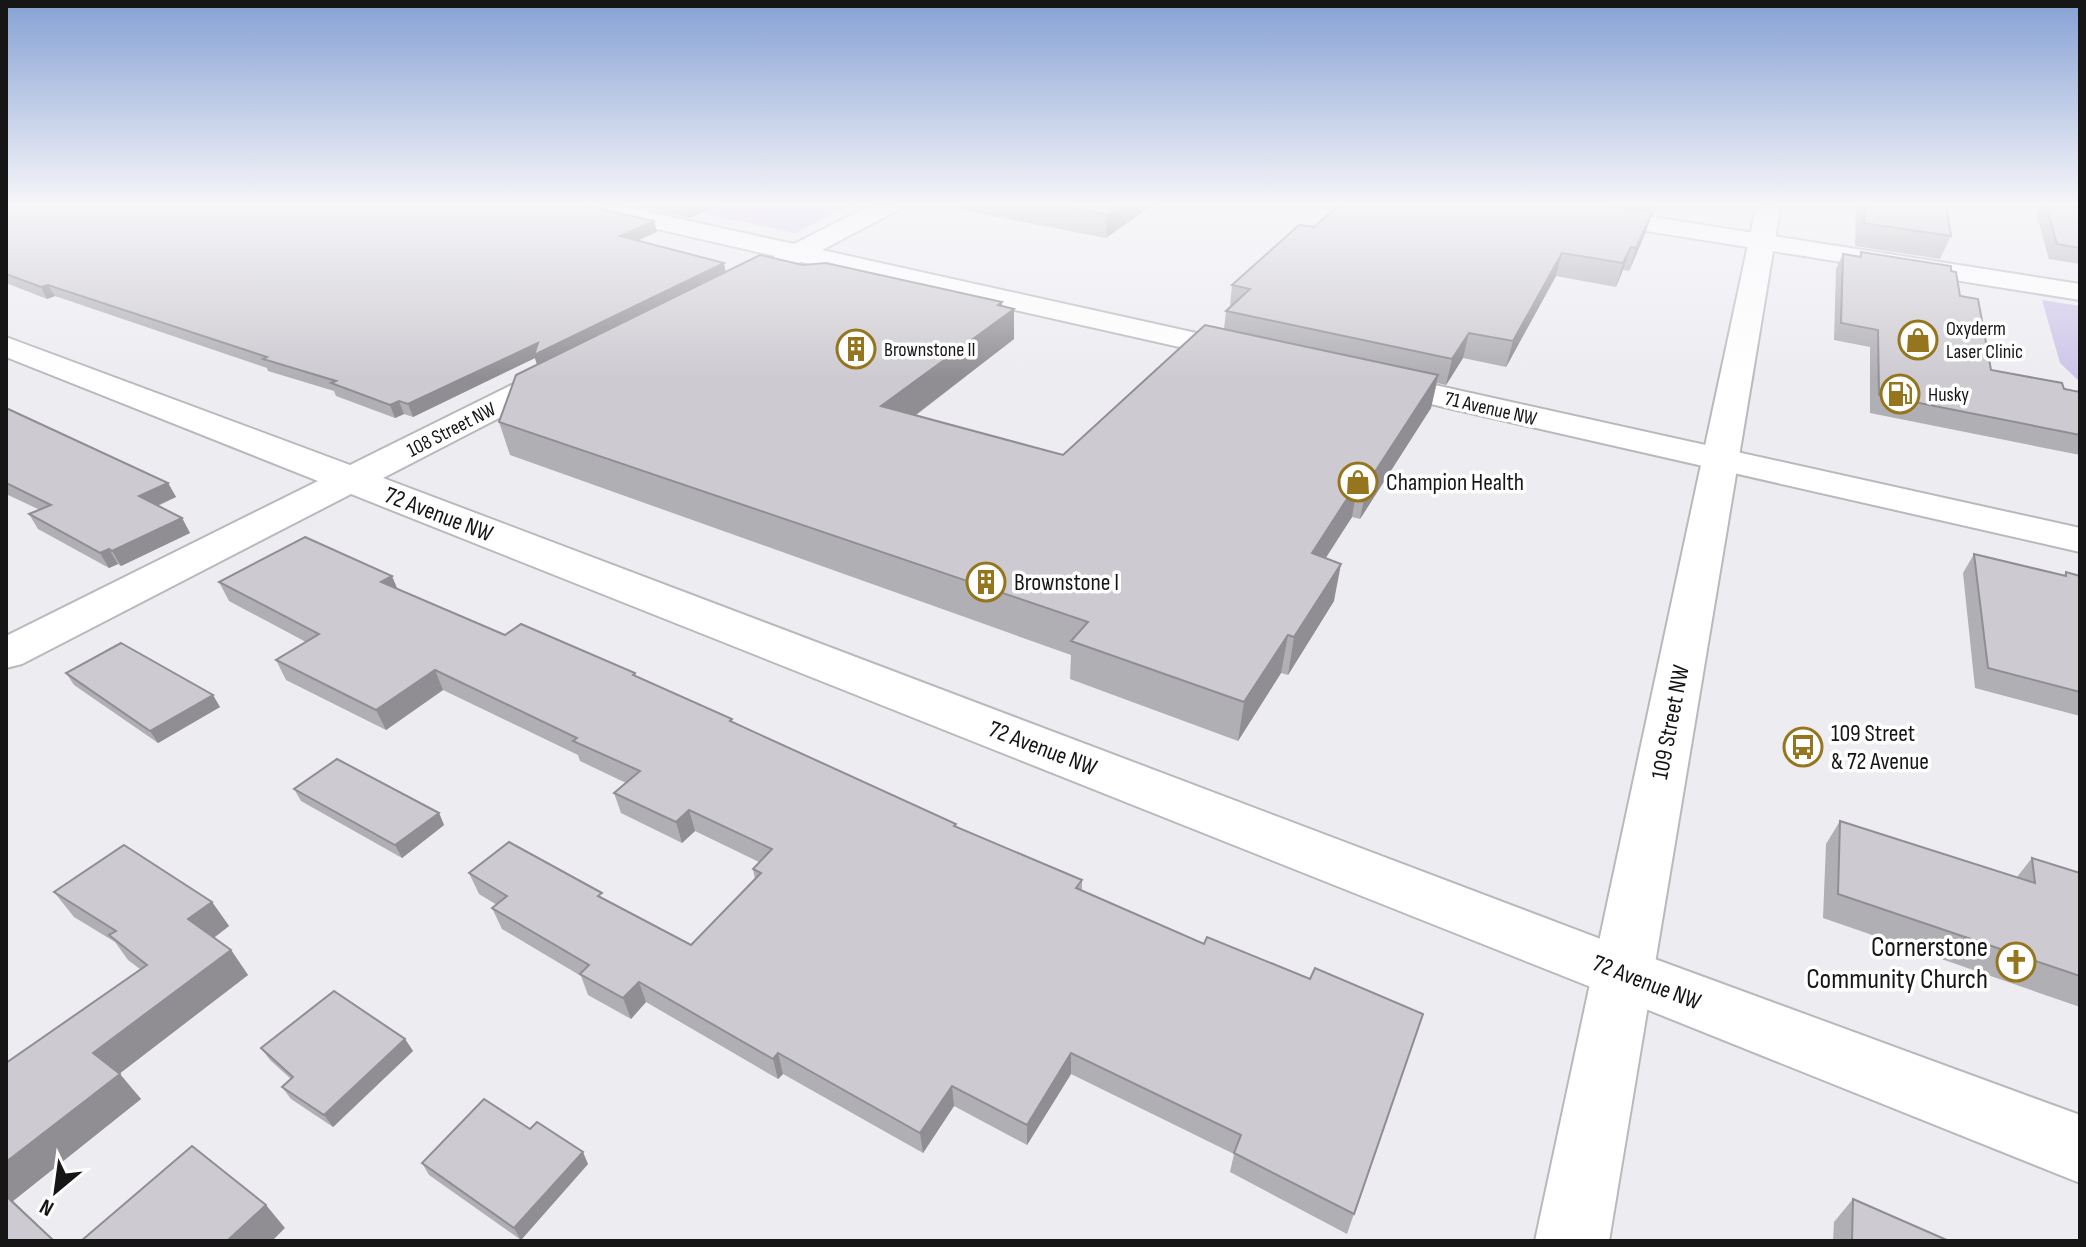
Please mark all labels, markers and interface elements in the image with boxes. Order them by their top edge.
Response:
place label: Oxyderm Laser Clinic [1946,317,2023,364]
shop icon: Oxyderm Laser Clinic [1897,319,1939,361]
building icon: Brownstone II [835,328,877,370]
place label: Brownstone II [884,338,976,362]
fuel station icon: Husky [1879,373,1921,415]
place label: Husky [1928,383,1969,407]
street label: 71 Avenue NW [1442,387,1539,431]
street label: 108 Street NW [403,397,500,462]
shop icon: Champion Health [1337,461,1379,503]
place label: Champion Health [1386,468,1524,497]
street label: 72 Avenue NW [381,481,497,549]
building icon: Brownstone I [965,561,1007,603]
place label: Brownstone I [1014,568,1119,597]
street label: 109 Street NW [1645,662,1696,782]
street label: 72 Avenue NW [985,715,1101,783]
place label: 109 Street & 72 Avenue [1831,719,1929,776]
bus stop icon: 109 Street & 72 Avenue [1782,726,1824,768]
place label: Cornerstone Community Church [1806,931,1988,996]
church icon: Cornerstone Community Church [1995,941,2037,983]
street label: 72 Avenue NW [1589,949,1705,1017]
north arrow [16,1151,96,1231]
text: N [35,1193,59,1222]

